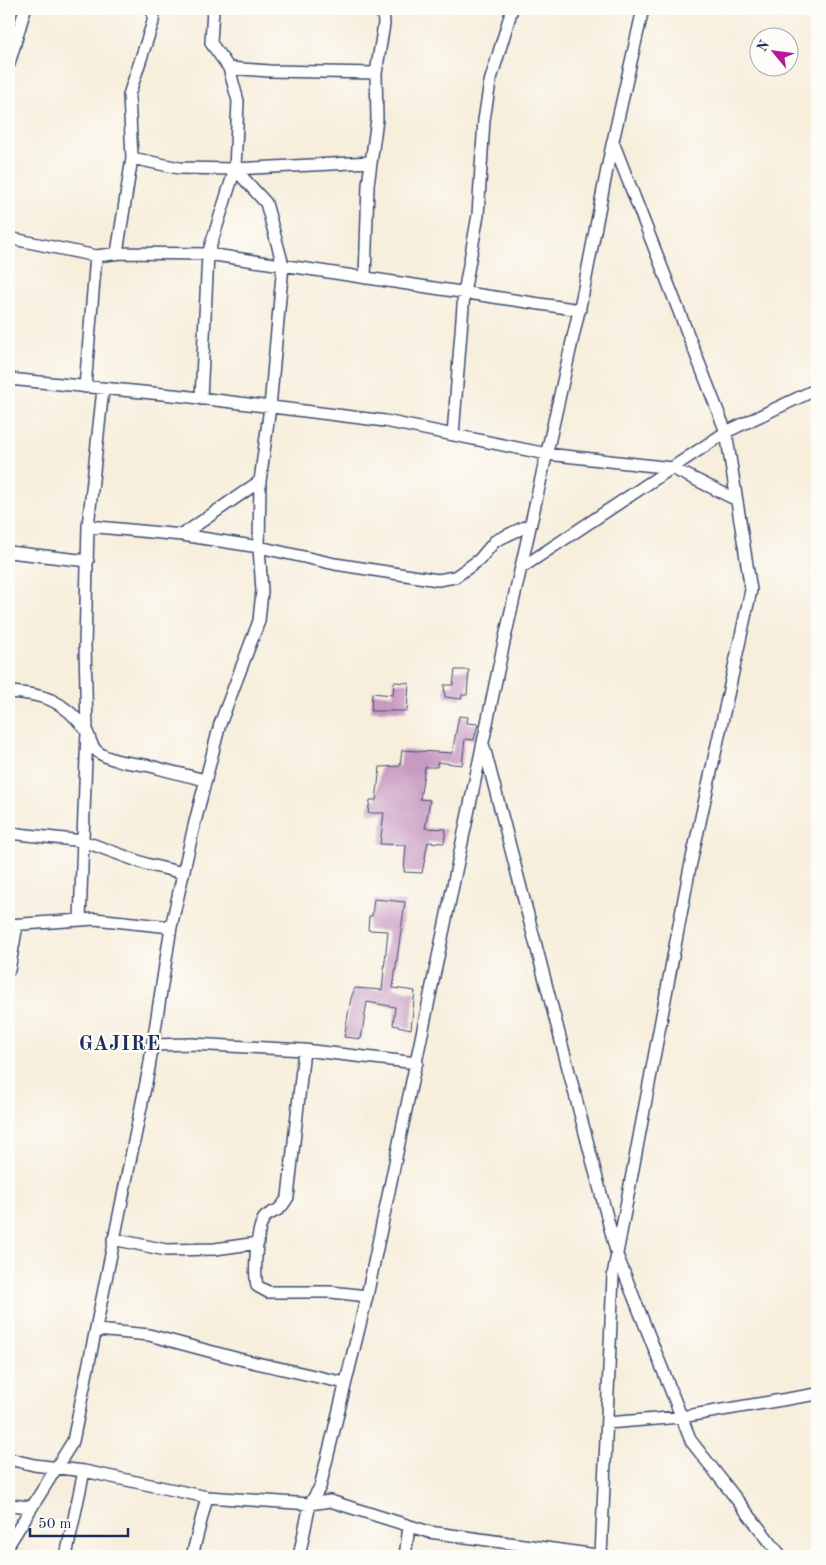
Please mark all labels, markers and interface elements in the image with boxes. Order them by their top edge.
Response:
north arrow [748,28,798,78]
text: N [755,38,772,54]
district label: GAJIRE [79,1035,161,1055]
scale bar [30,1505,128,1537]
text: 50 m [38,1517,72,1532]

